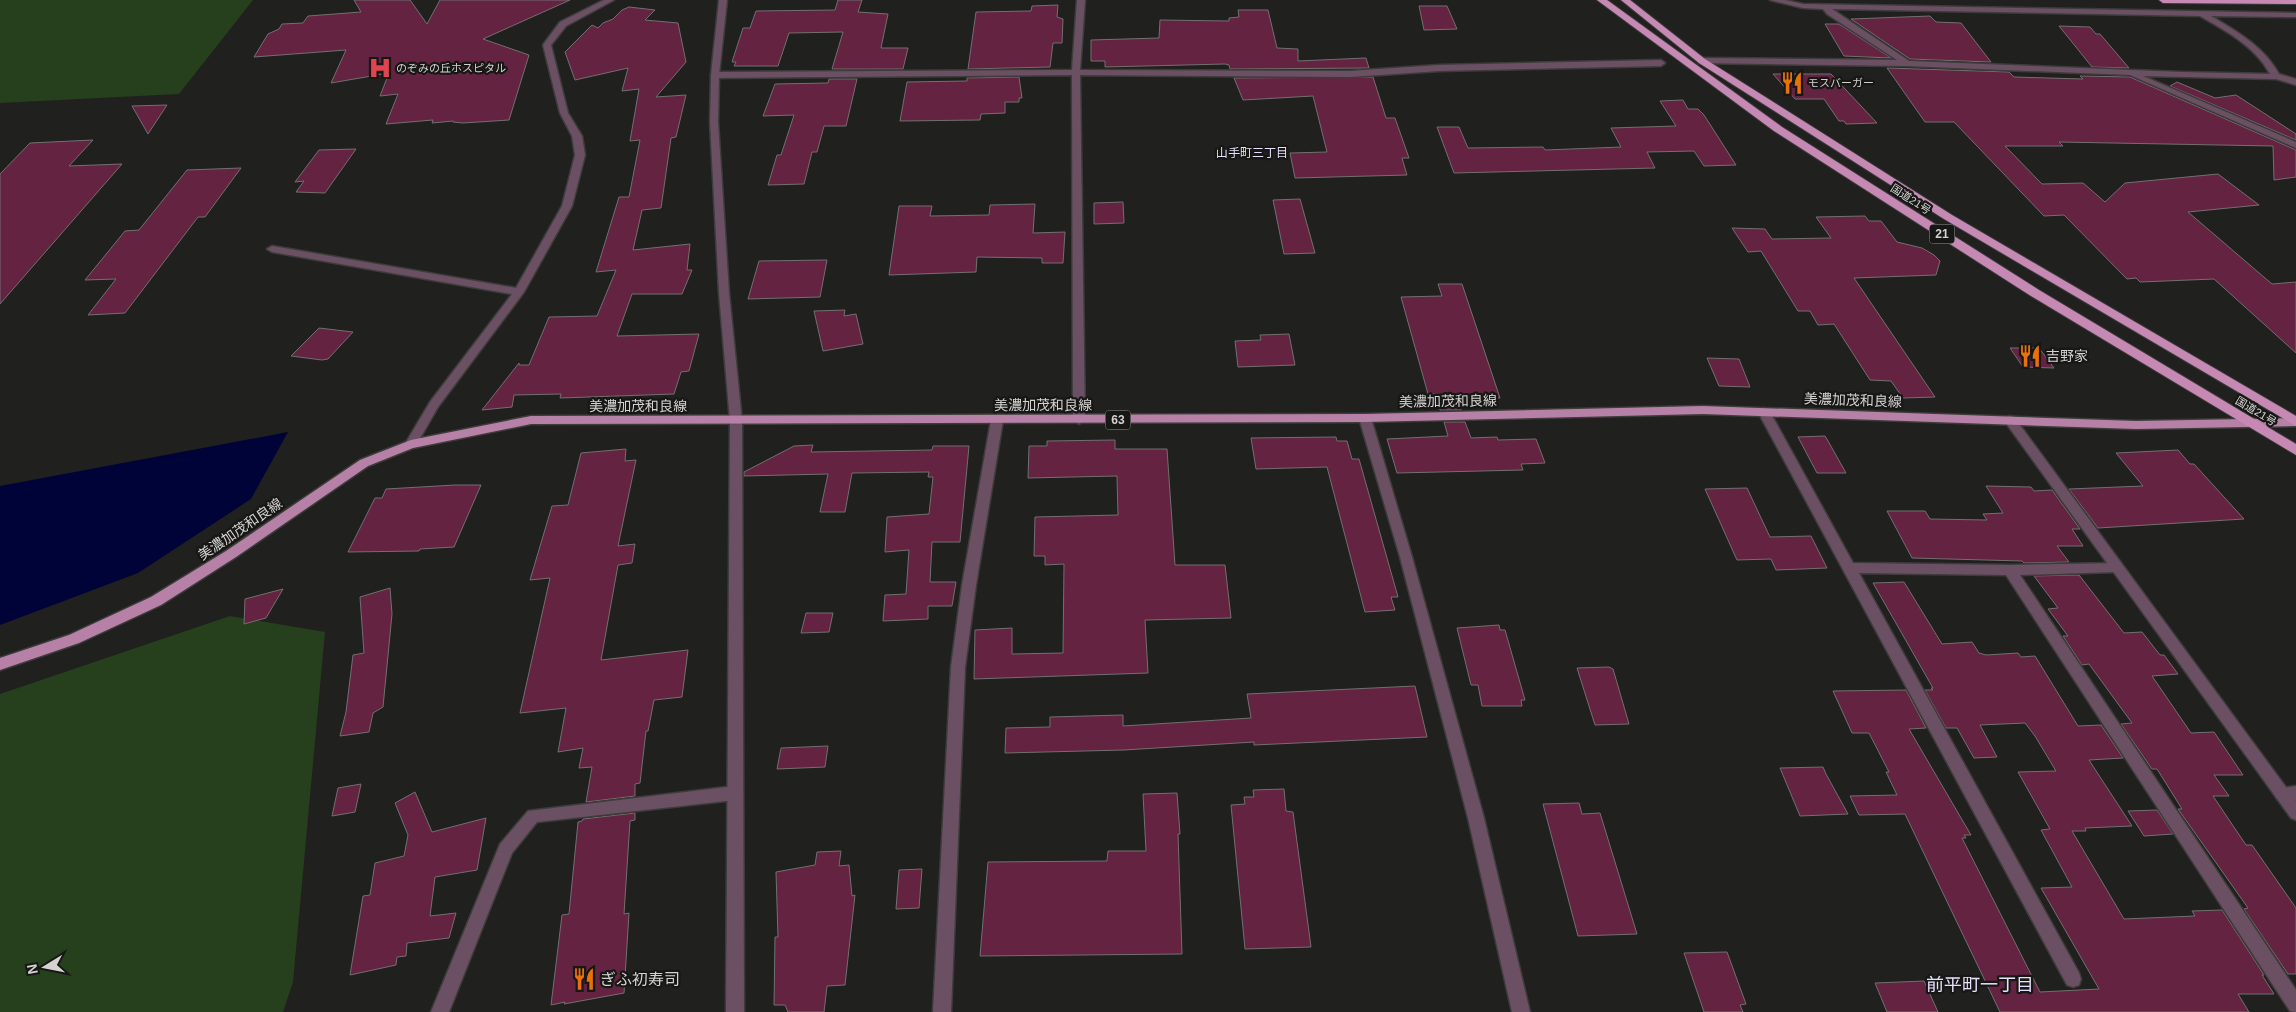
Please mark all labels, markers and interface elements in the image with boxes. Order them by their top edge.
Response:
hospital icon: のぞみの丘ホスピタル [367,55,393,81]
place label: のぞみの丘ホスピタル [396,62,506,74]
restaurant icon: モスバーガー [1779,70,1805,96]
place label: モスバーガー [1808,77,1874,89]
district label: 山手町三丁目 [1216,146,1288,160]
street label: 国道21号 [1889,182,1933,216]
road number: 21 [1930,224,1954,243]
restaurant icon: 吉野家 [2017,343,2043,369]
place label: 吉野家 [2046,348,2088,364]
street label: 美濃加茂和良線 [1804,390,1902,410]
street label: 美濃加茂和良線 [1399,392,1497,410]
street label: 国道21号 [2234,394,2278,428]
street label: 美濃加茂和良線 [994,397,1092,413]
street label: 美濃加茂和良線 [589,398,687,414]
road number: 63 [1106,410,1130,430]
street label: 美濃加茂和良線 [195,495,285,563]
north arrow [20,942,70,992]
text: N [23,963,41,976]
restaurant icon: ぎふ初寿司 [571,966,597,992]
place label: ぎふ初寿司 [600,971,680,988]
district label: 前平町一丁目 [1926,975,2034,995]

